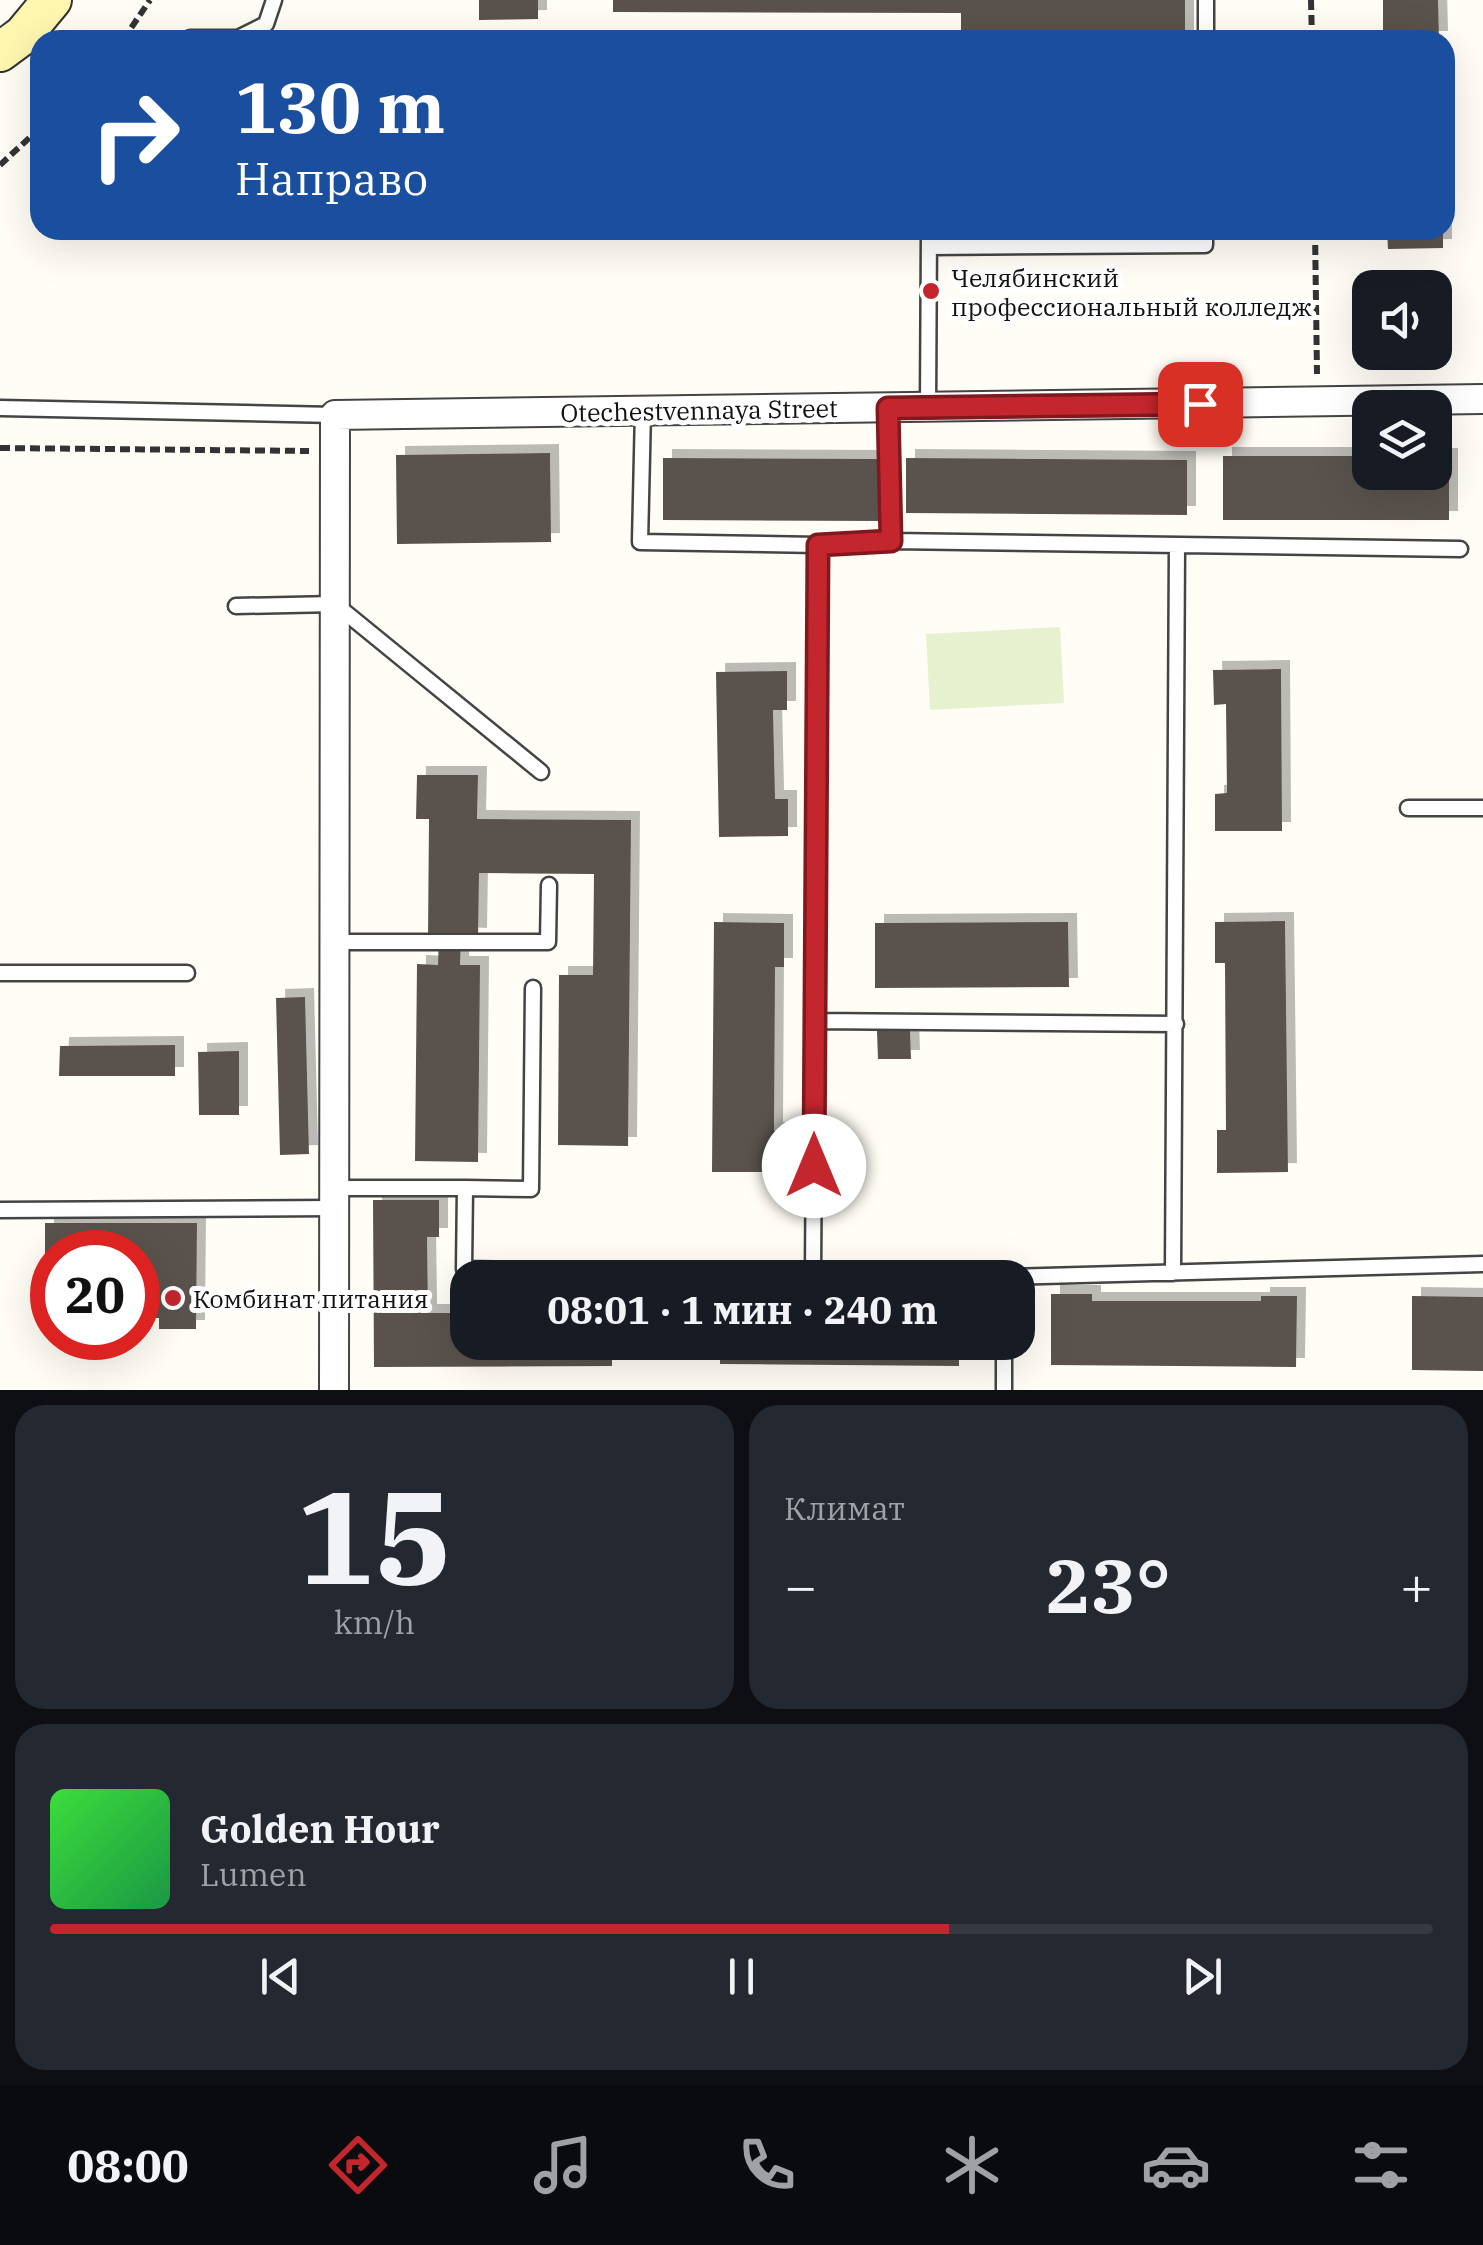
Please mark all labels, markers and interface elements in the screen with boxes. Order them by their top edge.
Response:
text: 130 m [235,61,445,152]
icon: right [70,70,200,200]
text: Направо [235,149,428,207]
place label: Челябинский профессиональный колледж [951,261,1312,323]
map controls [1352,270,1452,490]
button: sound [1352,270,1452,370]
marker: Челябинский профессиональный колледж [920,280,942,302]
pin [1158,362,1243,447]
icon: arrive [1173,377,1228,432]
button: layers [1352,390,1452,490]
street label: Otechestvennaya Street [560,391,838,429]
position arrow [762,1114,866,1218]
speed limit sign: 20 [30,1230,160,1360]
place label: Комбинат питания [193,1282,428,1315]
text: 08:01 · 1 мин · 240 m [547,1285,938,1334]
marker: Комбинат питания [162,1287,184,1309]
text: 15 [296,1451,453,1620]
text: Климат [784,1487,905,1529]
text: 23° [1046,1536,1171,1634]
text: − [784,1550,817,1621]
text: + [1400,1550,1433,1621]
text: km/h [334,1601,415,1643]
text: Golden Hour [200,1804,440,1853]
text: Lumen [200,1853,307,1895]
icon: previous [253,1949,308,2004]
icon: pause [714,1949,769,2004]
icon: next [1175,1949,1230,2004]
icon: directions [323,2130,393,2200]
icon: music [528,2130,598,2200]
icon: phone [732,2130,802,2200]
icon: climate [937,2130,1007,2200]
icon: car [1141,2130,1211,2200]
icon: filters [1346,2130,1416,2200]
text: 08:00 [67,2136,189,2194]

